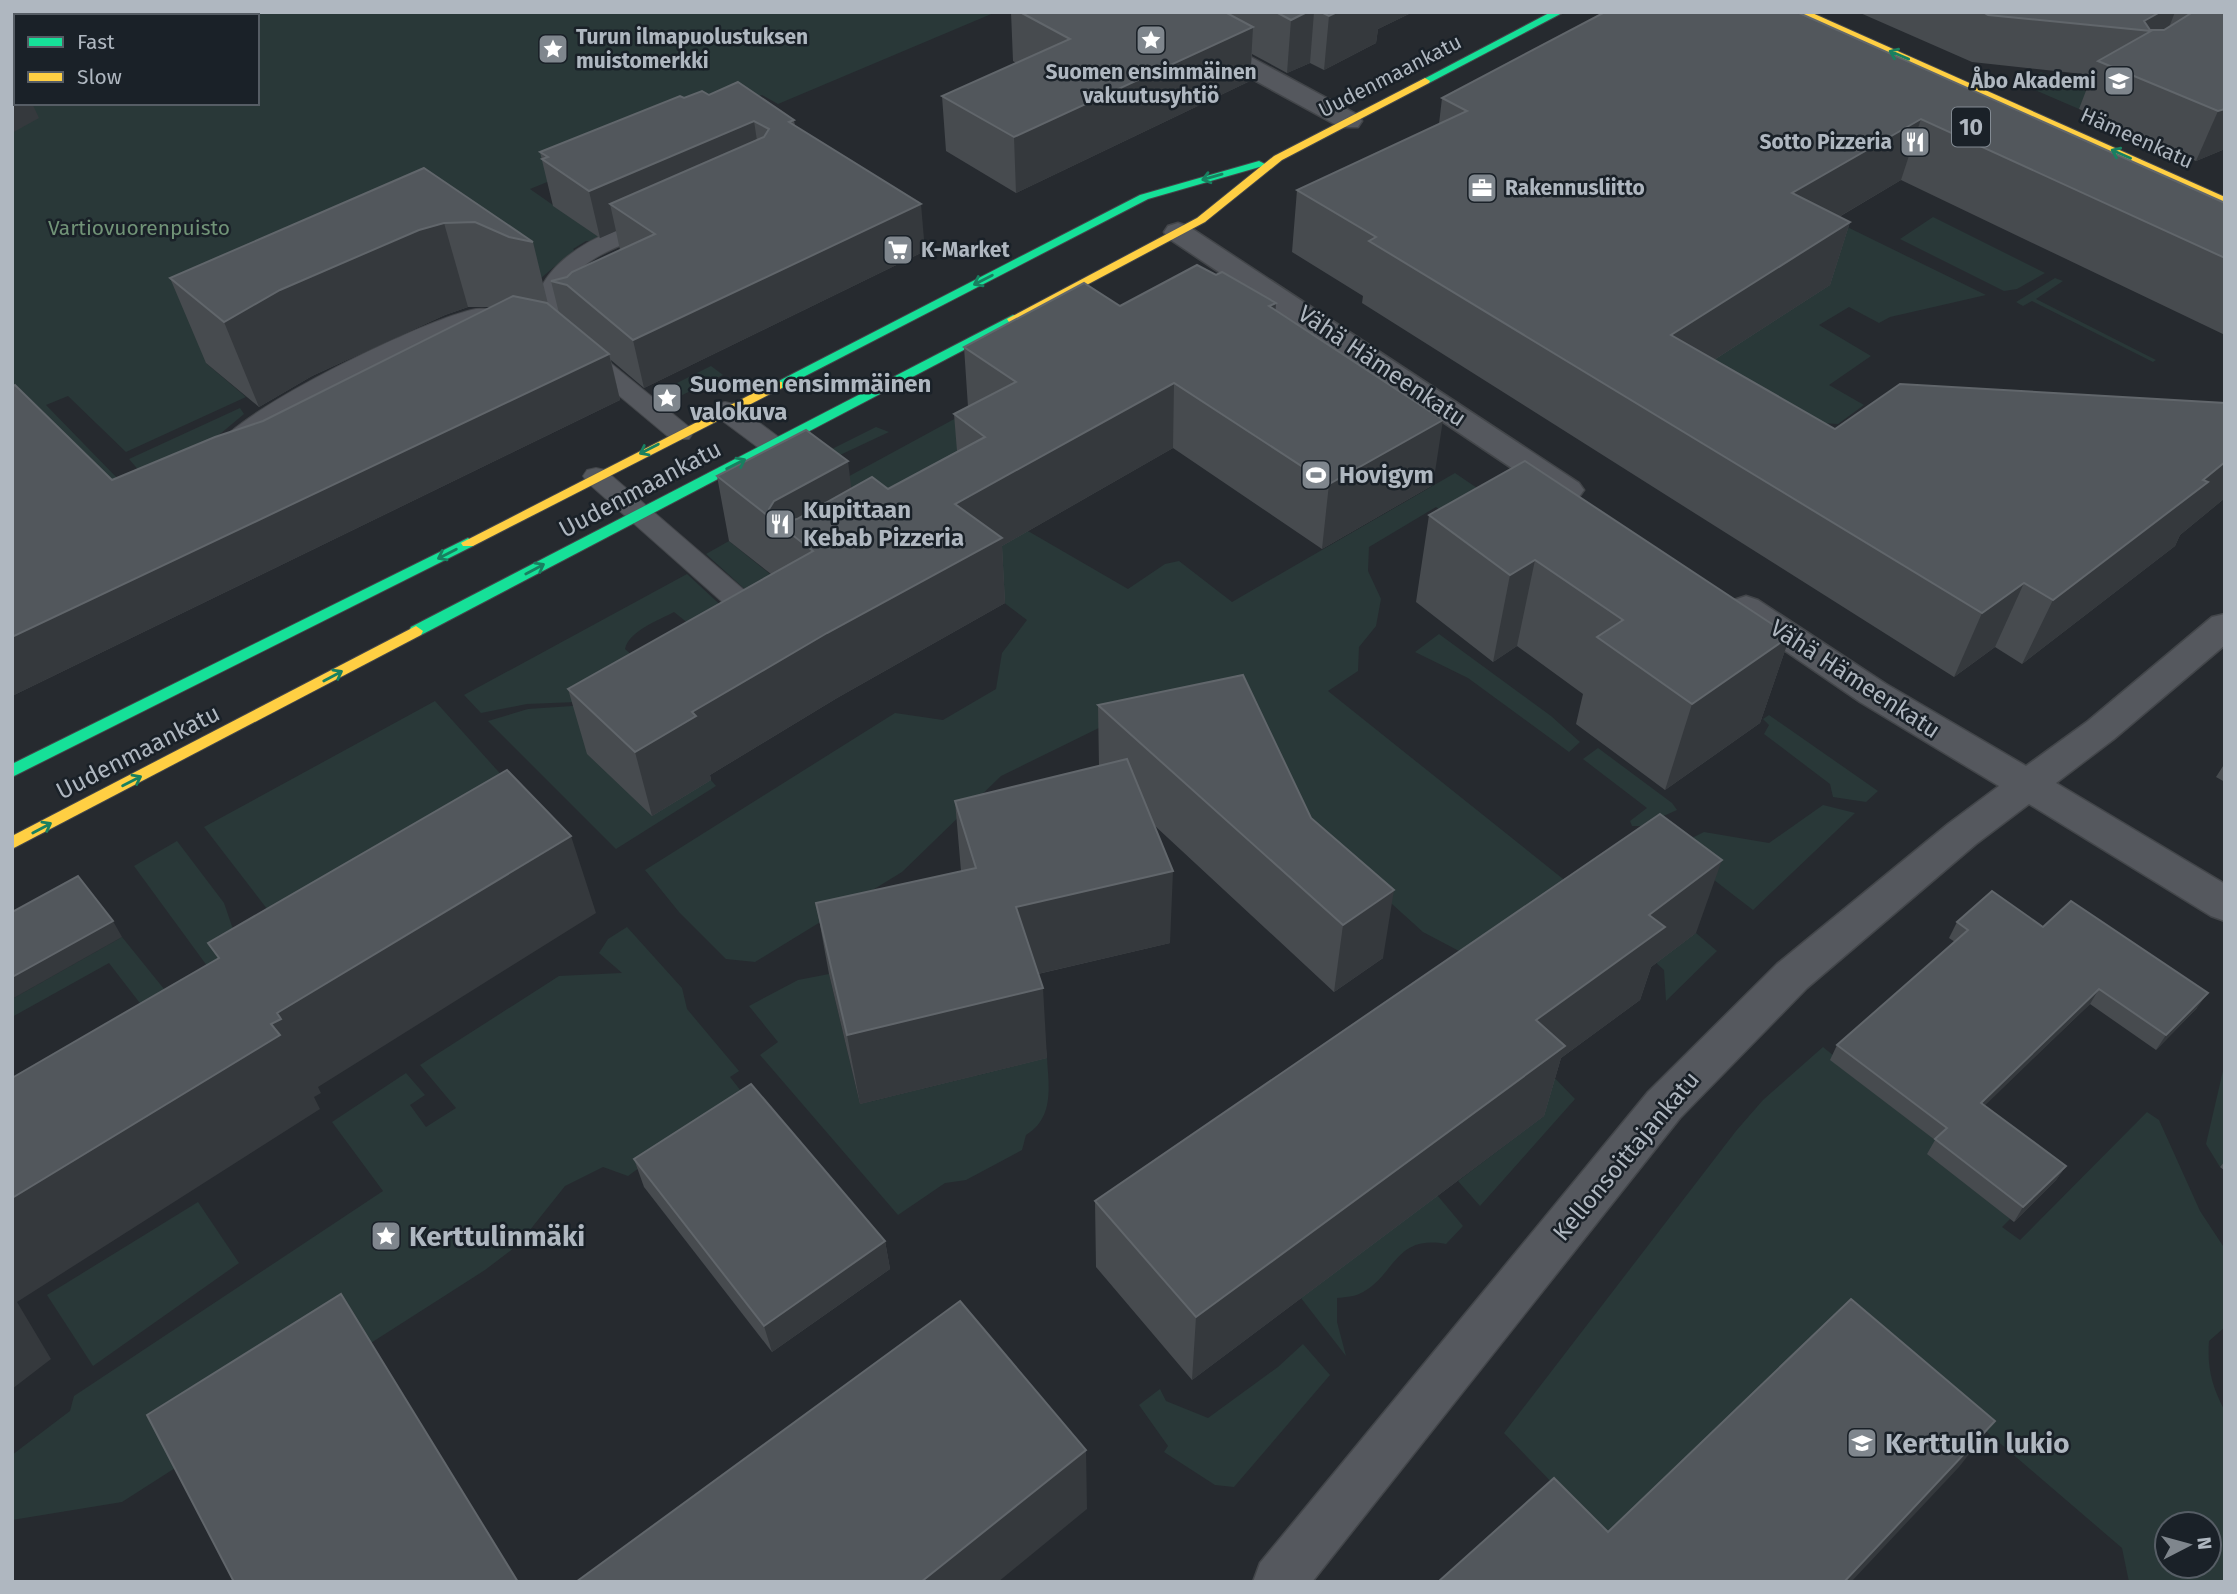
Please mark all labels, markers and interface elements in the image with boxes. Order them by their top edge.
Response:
legend [14,14,259,105]
place icon: Suomen ensimmäinen vakuutusyhtiö [1134,23,1168,57]
place label: Turun ilmapuolustuksen muistomerkki [576,24,808,74]
text: Fast [77,29,115,55]
street label: Uudenmaankatu [1314,29,1466,123]
place icon: Turun ilmapuolustuksen muistomerkki [536,32,570,66]
one-way arrow [1889,48,1910,61]
place label: Suomen ensimmäinen vakuutusyhtiö [1045,59,1257,109]
text: Slow [77,64,122,90]
school or university icon: Åbo Akademi [2102,64,2136,98]
place label: Åbo Akademi [1970,66,2096,94]
street label: Hämeenkatu [2077,102,2197,174]
road number: 10 [1952,108,1990,146]
restaurant icon: Sotto Pizzeria [1898,125,1932,159]
place label: Sotto Pizzeria [1760,129,1892,155]
one-way arrow [2111,147,2132,160]
office icon: Rakennusliitto [1465,171,1499,205]
one-way arrow [1202,172,1224,185]
place label: Rakennusliitto [1505,175,1645,201]
park label: Vartiovuorenpuisto [48,215,230,241]
supermarket icon: K-Market [881,233,915,267]
place label: K-Market [921,237,1010,263]
one-way arrow [973,273,994,287]
street label: Vähä Hämeenkatu [1293,299,1471,433]
place label: Suomen ensimmäinen valokuva [689,370,931,426]
place icon: Suomen ensimmäinen valokuva [650,381,684,415]
street label: Uudenmaankatu [554,434,726,544]
one-way arrow [639,443,660,456]
one-way arrow [725,456,746,470]
sports icon: Hovigym [1299,458,1333,492]
place label: Hovigym [1339,461,1434,489]
place label: Kupittaan Kebab Pizzeria [803,496,964,552]
restaurant icon: Kupittaan Kebab Pizzeria [763,507,797,541]
one-way arrow [437,547,458,561]
one-way arrow [524,562,544,576]
street label: Vähä Hämeenkatu [1765,614,1945,744]
one-way arrow [323,668,343,682]
street label: Uudenmaankatu [52,699,224,805]
one-way arrow [121,774,142,788]
one-way arrow [31,821,52,834]
street label: Kellonsoittajankatu [1547,1066,1705,1246]
place icon: Kerttulinmäki [369,1219,403,1253]
place label: Kerttulinmäki [409,1220,585,1253]
school or university icon: Kerttulin lukio [1845,1426,1879,1460]
place label: Kerttulin lukio [1885,1427,2070,1460]
north arrow [2153,1510,2223,1580]
text: N [2192,1536,2217,1551]

